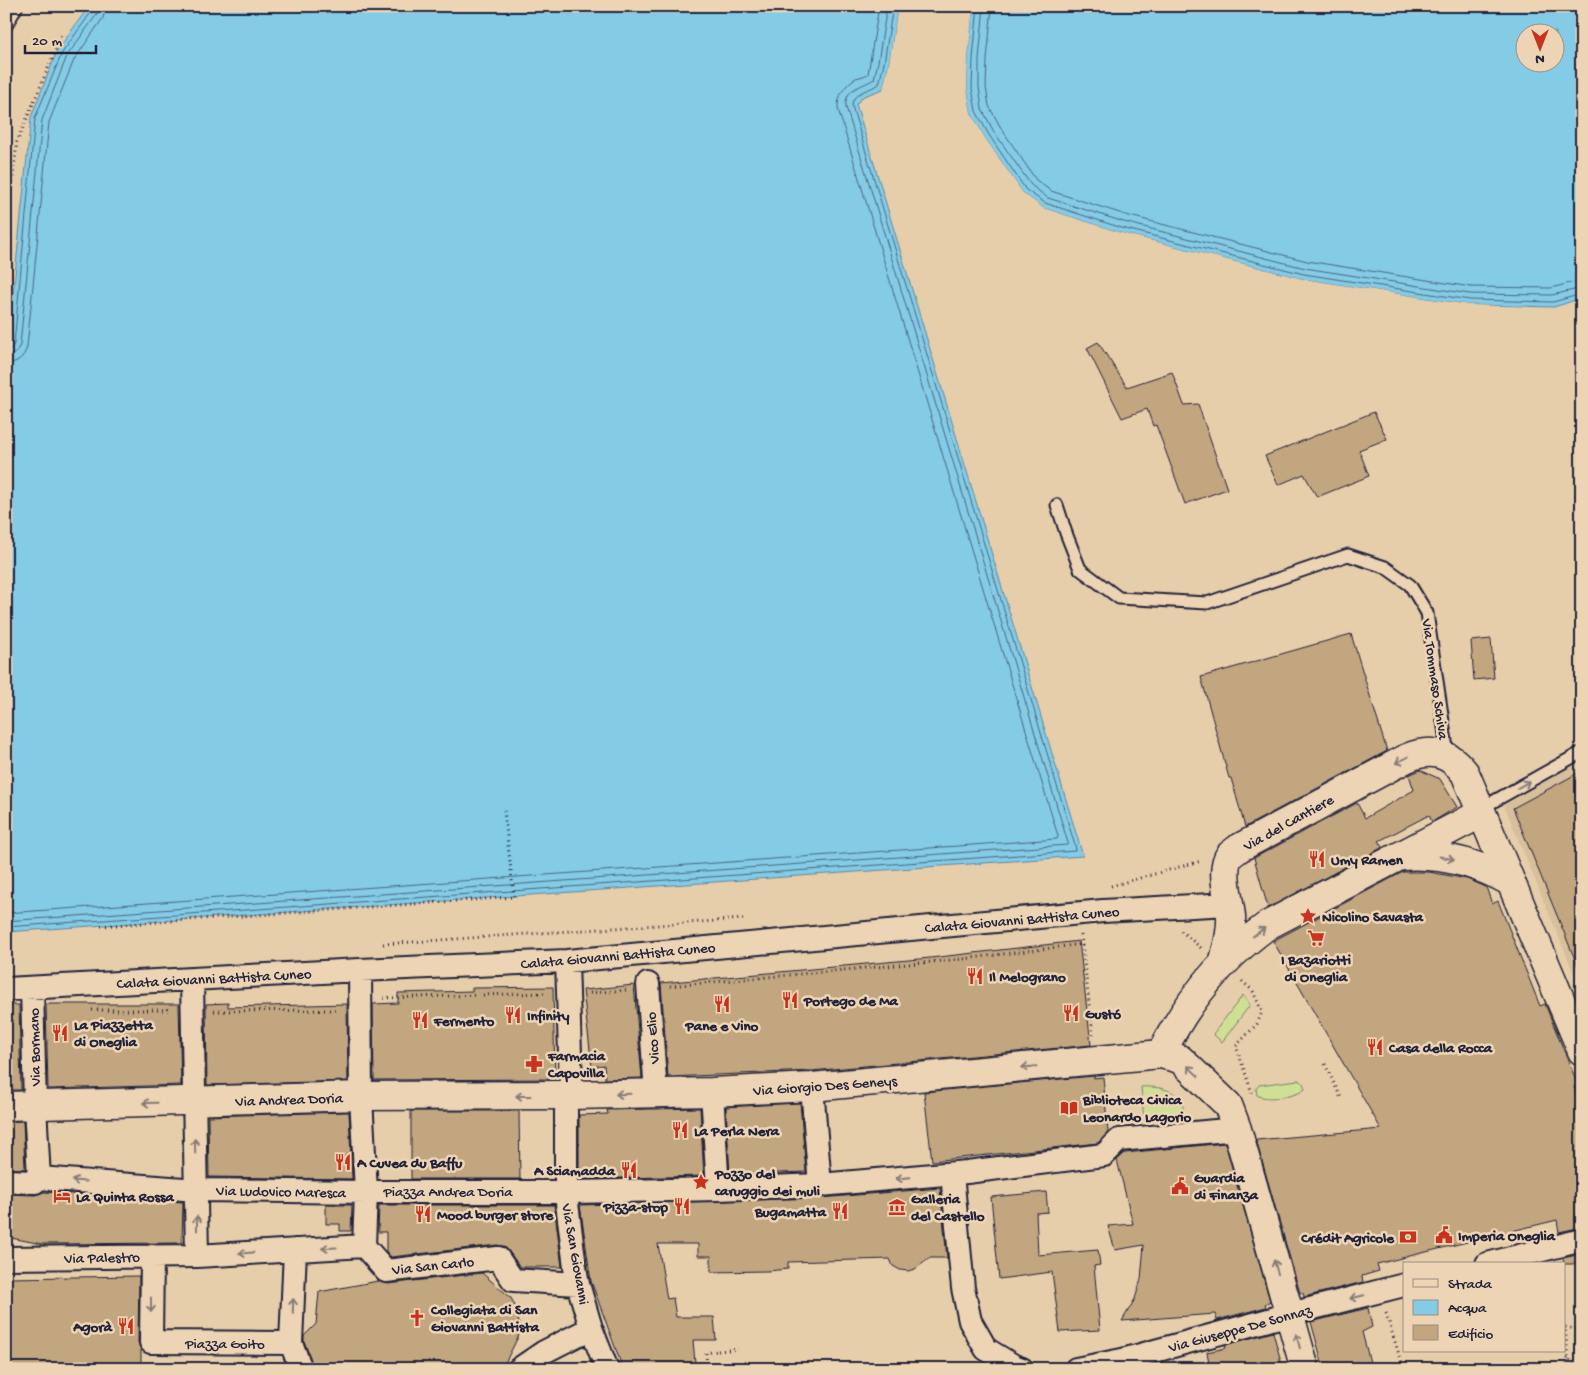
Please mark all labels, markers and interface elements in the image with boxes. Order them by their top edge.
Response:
scale bar [25,22,96,54]
north arrow [1516,22,1566,72]
text: 20 m [32,33,62,51]
text: N [1535,50,1545,67]
street label: Via Tommaso Schiva [1416,617,1452,742]
one-way arrow [1394,755,1409,765]
one-way arrow [1515,780,1530,790]
street label: Via del Cantiere [1240,791,1338,856]
restaurant icon: Umy Ramen [1307,849,1327,869]
place label: Umy Ramen [1331,852,1404,870]
one-way arrow [1438,854,1454,863]
street label: Calata Giovanni Battista Cuneo [924,903,1121,938]
place icon: Nicolino Savasta [1298,906,1318,926]
place label: Nicolino Savasta [1322,909,1424,927]
one-way arrow [1252,926,1265,937]
supermarket icon: I Bazariotti di Oneglia [1306,928,1326,948]
street label: Calata Giovanni Battista Cuneo [520,939,717,974]
place label: I Bazariotti di Oneglia [1281,952,1351,987]
street label: Calata Giovanni Battista Cuneo [116,966,312,994]
restaurant icon: Il Melograno [965,966,985,986]
place label: Il Melograno [989,969,1066,987]
restaurant icon: Portego de Ma [780,990,800,1010]
place label: Portego de Ma [803,993,899,1011]
restaurant icon: Pane e Vino [712,994,732,1014]
restaurant icon: Gustó [1061,1003,1081,1023]
restaurant icon: Infinity [503,1005,523,1025]
place label: Gustó [1085,1006,1121,1024]
street label: Via Bormano [26,1008,46,1087]
place label: Infinity [527,1008,570,1026]
restaurant icon: Fermento [410,1010,430,1030]
street label: Vico Elio [643,1011,665,1065]
place label: Fermento [433,1013,494,1031]
place label: La Piazzetta di Oneglia [74,1017,153,1052]
place label: Pane e Vino [685,1018,759,1036]
restaurant icon: La Piazzetta di Oneglia [50,1023,70,1043]
restaurant icon: Casa della Rocca [1365,1037,1385,1057]
place label: Casa della Rocca [1388,1040,1493,1058]
place label: Farmacia Capovilla [547,1048,606,1083]
pharmacy icon: Farmacia Capovilla [524,1054,544,1074]
one-way arrow [1021,1062,1037,1071]
one-way arrow [1186,1065,1199,1077]
street label: Via Giorgio Des Geneys [752,1073,898,1101]
one-way arrow [615,1089,631,1099]
street label: Via Andrea Doria [234,1090,344,1112]
one-way arrow [515,1091,531,1100]
place label: Biblioteca Civica Leonardo Lagorio [1082,1092,1192,1127]
one-way arrow [143,1098,159,1108]
library icon: Biblioteca Civica Leonardo Lagorio [1059,1098,1079,1118]
restaurant icon: La Perla Nera [670,1120,690,1140]
place label: La Perla Nera [694,1123,780,1141]
one-way arrow [190,1138,200,1154]
restaurant icon: A Cuvea du Baffu [333,1152,353,1172]
place label: A Cuvea du Baffu [356,1155,463,1173]
restaurant icon: A Sciamadda [619,1160,639,1180]
place label: A Sciamadda [533,1163,616,1181]
place label: Pozzo del caruggio dei muli [714,1166,820,1201]
place label: Guardia di Finanza [1194,1170,1259,1205]
place icon: Pozzo del caruggio dei muli [691,1172,711,1192]
one-way arrow [896,1173,912,1182]
one-way arrow [71,1176,87,1185]
public building icon: Guardia di Finanza [1170,1176,1190,1196]
street label: Via Ludovico Maresca [215,1183,347,1203]
street label: Piazza Andrea Doria [382,1184,513,1202]
hotel icon: La Quinta Rossa [52,1186,72,1206]
place label: La Quinta Rossa [76,1189,175,1207]
place label: Galleria del Castello [911,1191,985,1226]
restaurant icon: Pizza-stop [672,1196,692,1216]
museum icon: Galleria del Castello [887,1197,907,1217]
place label: Pizza-stop [602,1199,669,1217]
street label: Via San Giovanni [556,1201,592,1306]
restaurant icon: Bugamatta [830,1201,850,1221]
restaurant icon: Mood burger store [413,1204,433,1224]
place label: Bugamatta [754,1204,827,1222]
place label: Mood burger store [437,1207,554,1225]
one-way arrow [192,1215,202,1232]
public building icon: Imperia Oneglia [1434,1225,1454,1245]
bank icon: Crédit Agricole [1398,1227,1418,1247]
place label: Imperia Oneglia [1458,1228,1556,1246]
place label: Crédit Agricole [1300,1230,1395,1248]
one-way arrow [322,1243,338,1253]
one-way arrow [238,1248,254,1257]
street label: Via Palestro [63,1249,140,1269]
street label: Via San Carlo [390,1254,475,1280]
one-way arrow [1271,1259,1281,1275]
legend [1403,1262,1566,1352]
text: Strada [1448,1276,1493,1294]
one-way arrow [1349,1293,1365,1302]
one-way arrow [146,1296,156,1313]
one-way arrow [288,1298,297,1314]
text: Acqua [1448,1300,1487,1318]
place label: Collegiata di San Giovanni Battista [430,1302,540,1337]
street label: Via Giuseppe De Sonnaz [1166,1302,1314,1358]
church icon: Collegiata di San Giovanni Battista [407,1308,427,1328]
restaurant icon: Agorà [116,1316,136,1336]
place label: Agorà [72,1319,113,1337]
text: Edificio [1448,1326,1494,1344]
one-way arrow [1292,1334,1302,1350]
street label: Piazza Goito [184,1336,265,1354]

